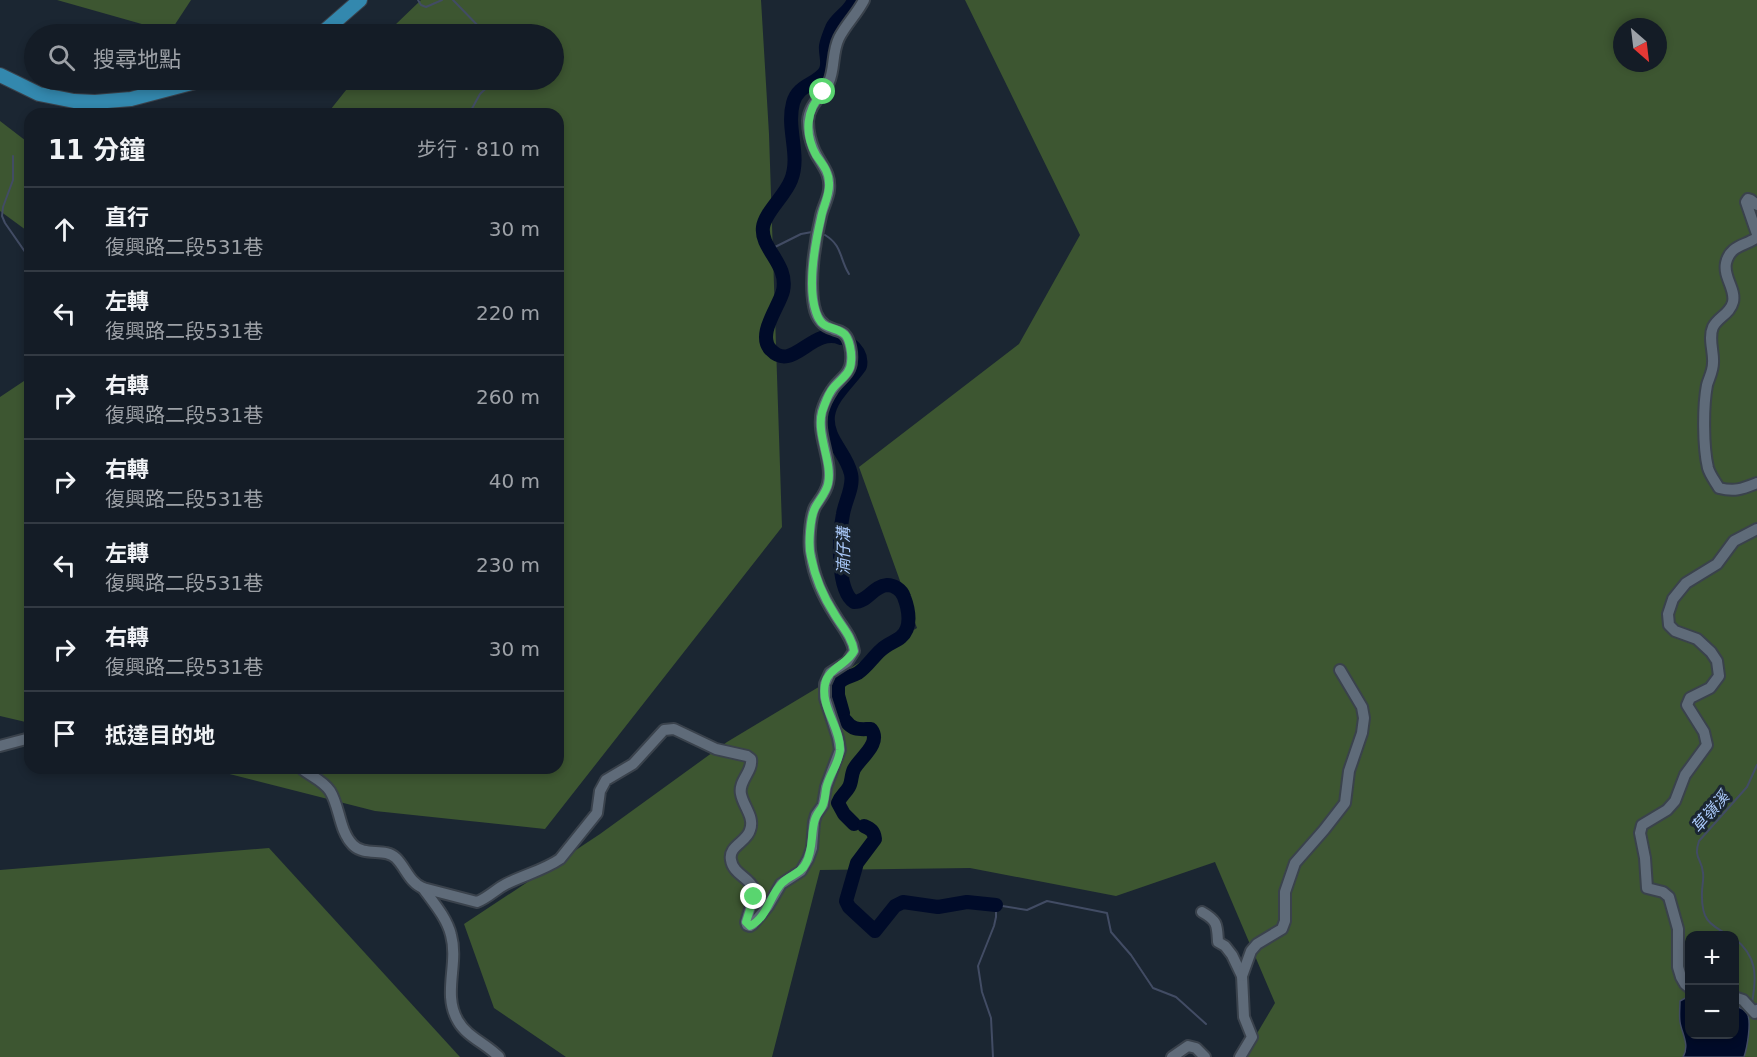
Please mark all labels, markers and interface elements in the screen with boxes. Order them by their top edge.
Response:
north arrow [1613,18,1667,72]
search box [24,24,564,90]
icon: search [45,41,78,74]
text: 搜尋地點 [93,47,181,72]
route start [809,78,835,104]
text: 11 分鐘 [48,135,145,165]
text: 步行 · 810 m [417,137,540,161]
text: 直行 [105,205,149,230]
icon: ahead [48,213,81,246]
text: 30 m [489,217,540,241]
text: 復興路二段531巷 [105,235,263,259]
text: 左轉 [105,289,149,314]
icon: left [48,297,81,330]
text: 220 m [476,301,540,325]
text: 復興路二段531巷 [105,319,263,343]
text: 右轉 [105,373,149,398]
icon: right [48,381,81,414]
text: 260 m [476,385,540,409]
text: 復興路二段531巷 [105,403,263,427]
text: 右轉 [105,457,149,482]
icon: right [48,465,81,498]
text: 40 m [489,469,540,493]
text: 復興路二段531巷 [105,487,263,511]
water label: 湳仔溝 [834,525,853,575]
text: 左轉 [105,541,149,566]
icon: left [48,549,81,582]
text: 230 m [476,553,540,577]
text: 復興路二段531巷 [105,571,263,595]
text: 右轉 [105,625,149,650]
icon: right [48,633,81,666]
text: 30 m [489,637,540,661]
text: 復興路二段531巷 [105,655,263,679]
icon: arrive [48,717,81,750]
text: 抵達目的地 [105,723,215,748]
water label: 草嶺溪 [1687,786,1734,836]
route end [740,883,766,909]
map controls [1685,931,1739,1039]
button: + [1685,931,1739,985]
button: − [1685,985,1739,1039]

